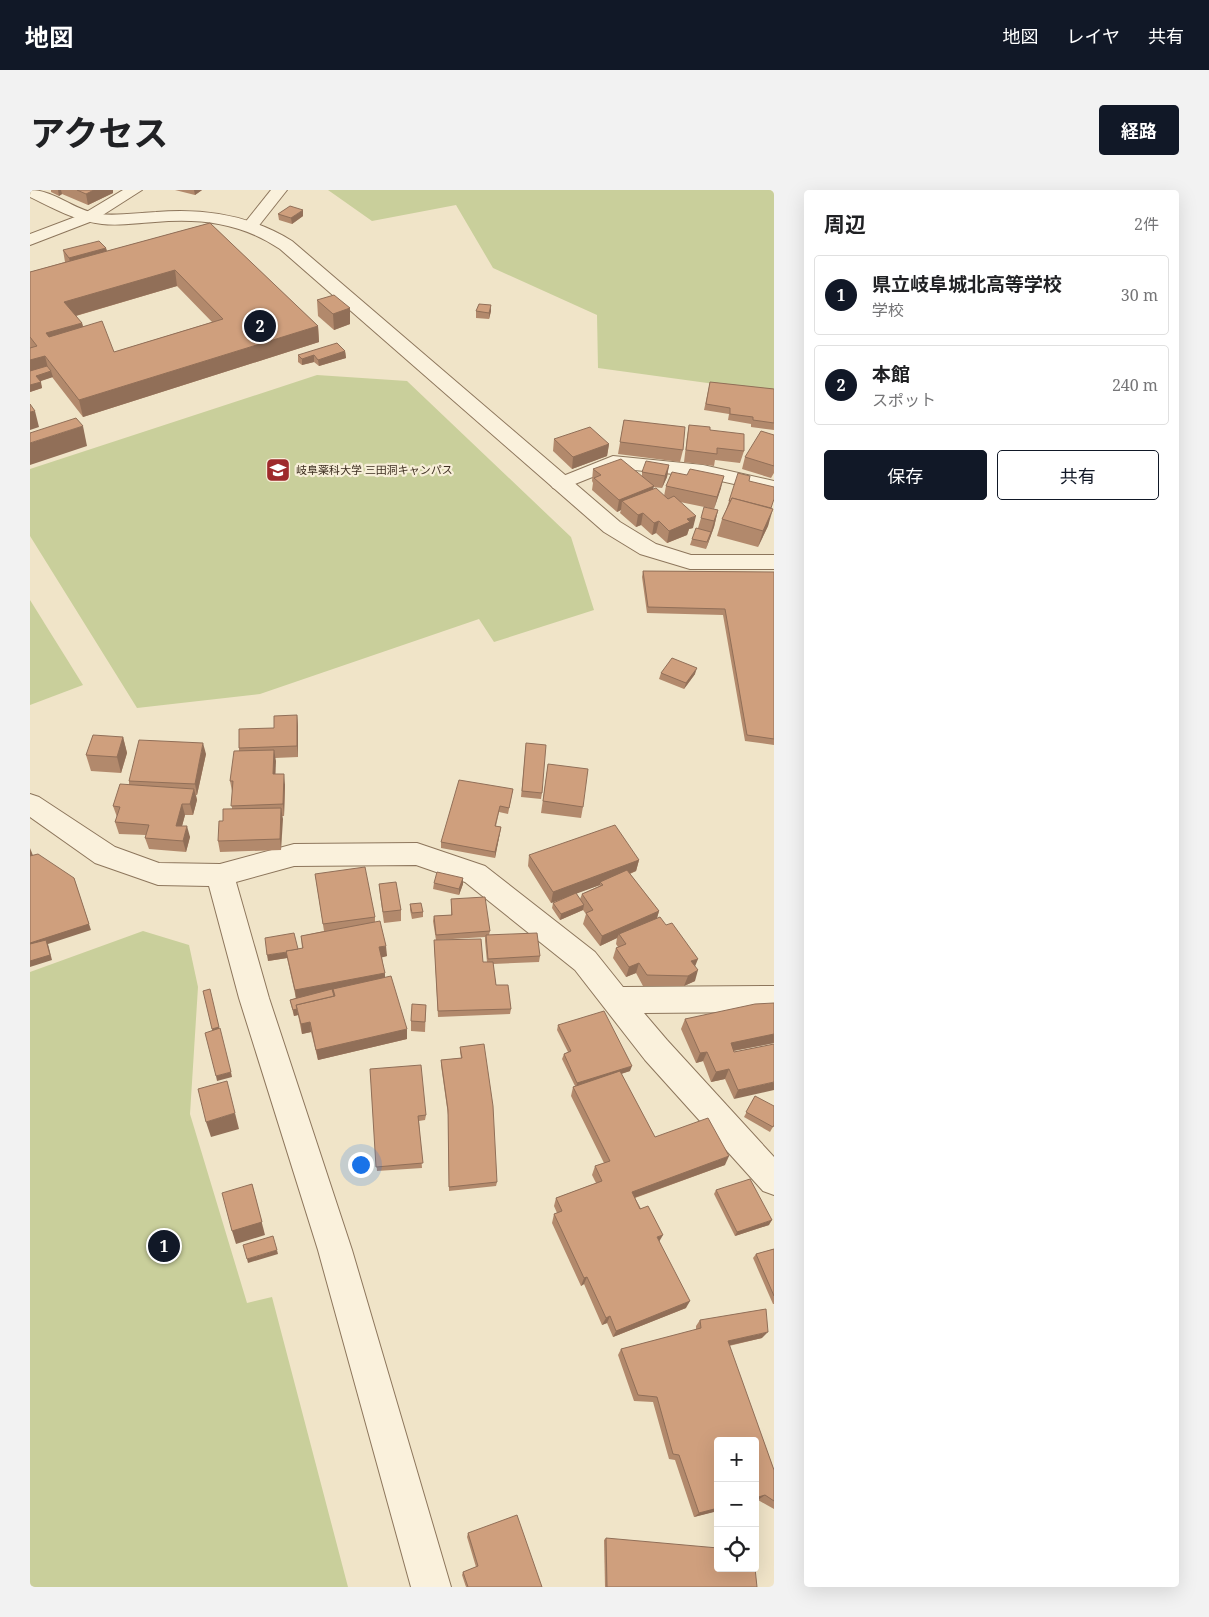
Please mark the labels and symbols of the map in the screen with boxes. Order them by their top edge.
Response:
pin: 2 [244,307,276,345]
school or university icon: 岐阜薬科大学 三田洞キャンパス [265,457,291,483]
place label: 岐阜薬科大学 三田洞キャンパス [296,462,453,477]
your location [348,1152,374,1178]
pin: 1 [148,1227,180,1265]

